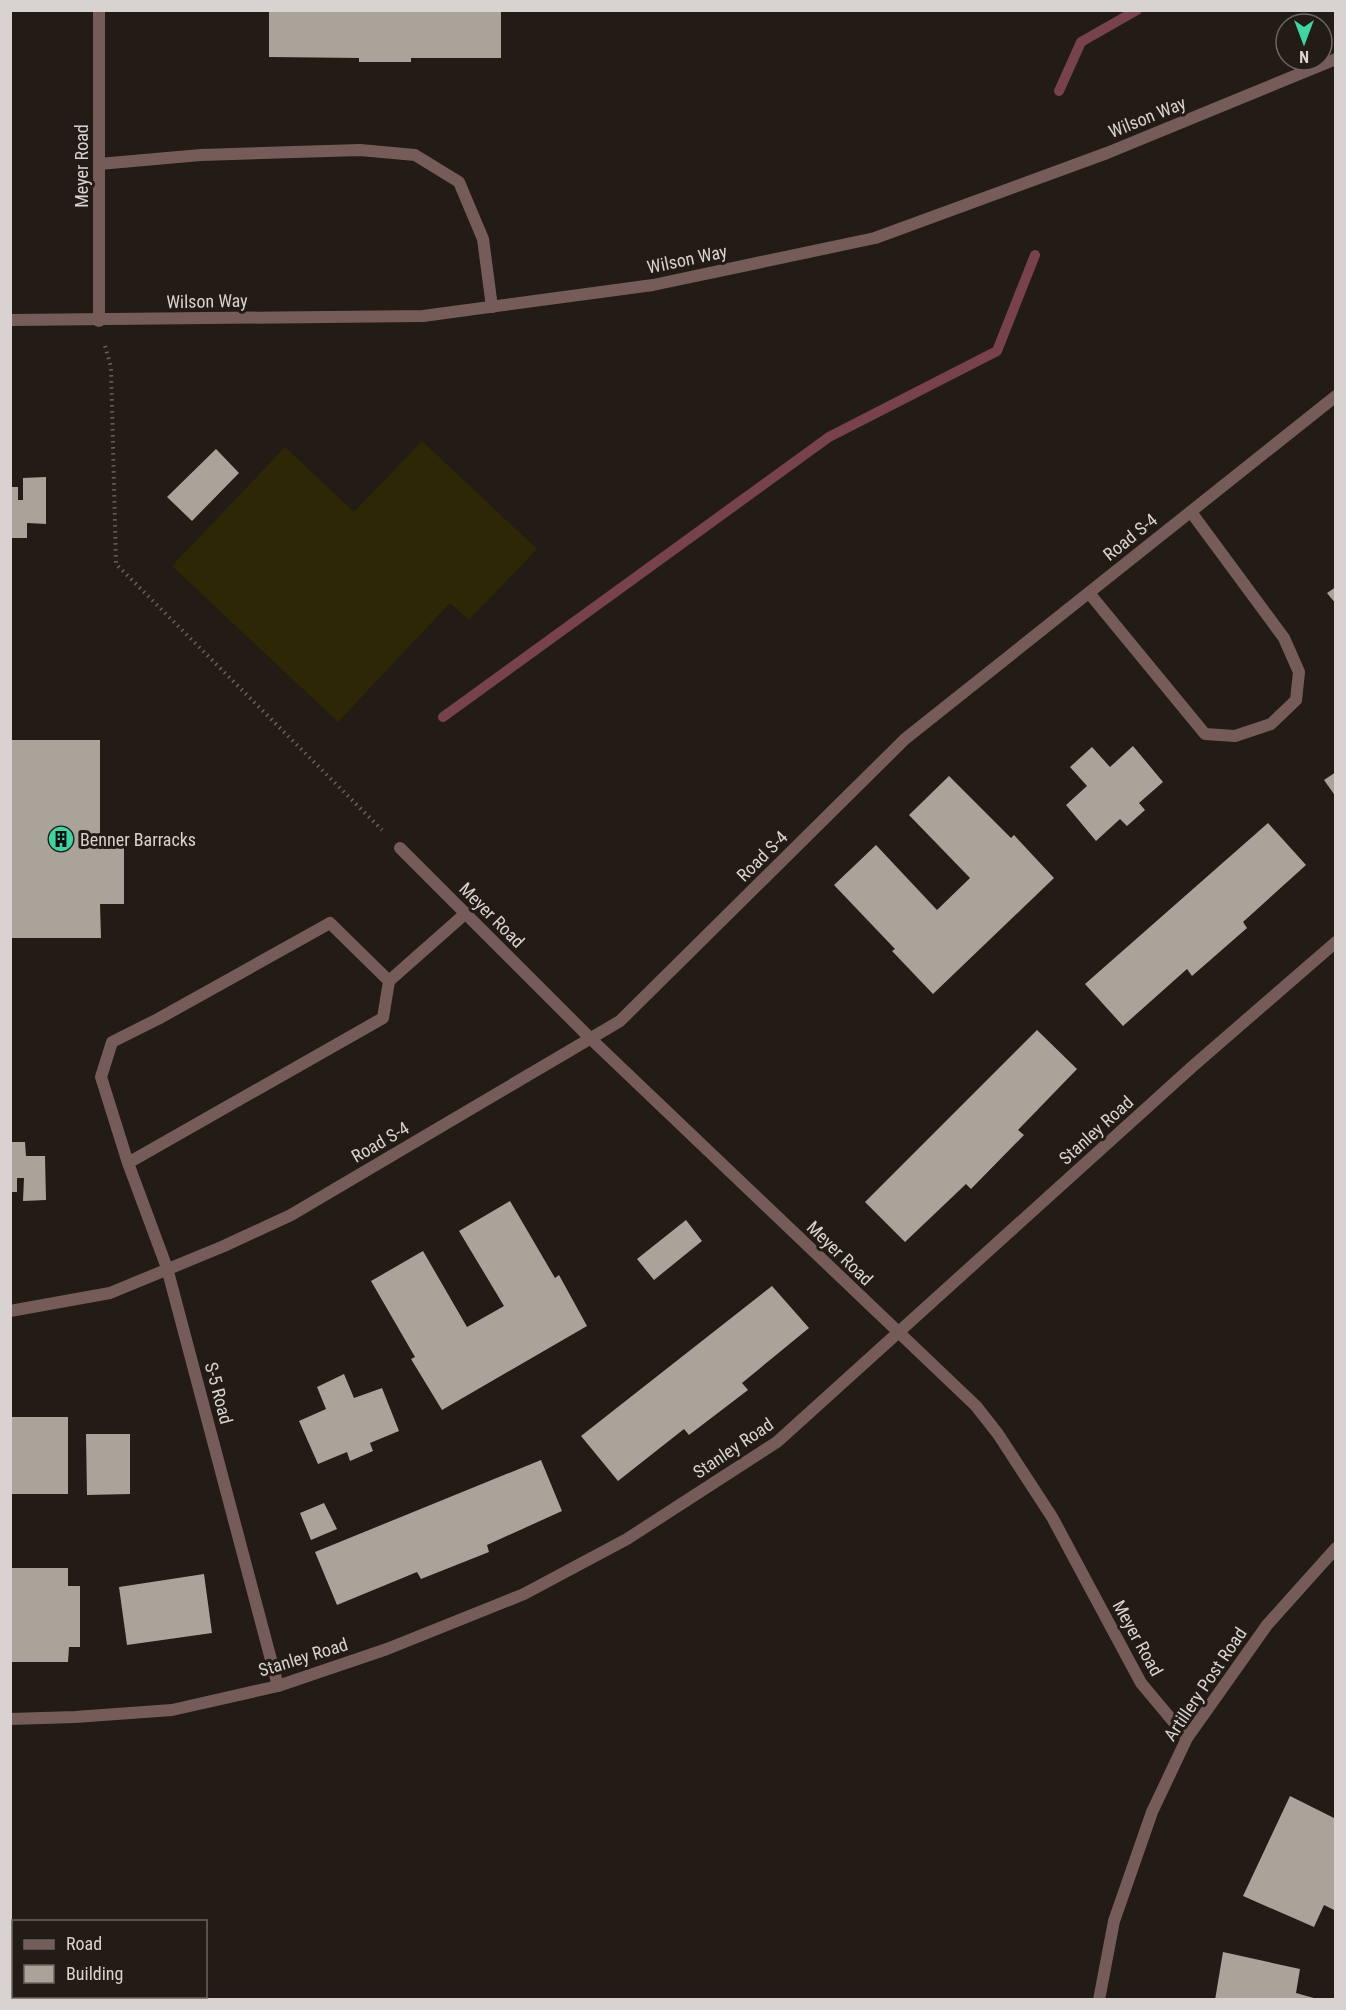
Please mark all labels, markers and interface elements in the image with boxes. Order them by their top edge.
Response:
north arrow [1274,12,1334,72]
text: N [1299,47,1309,66]
street label: Wilson Way [1105,92,1189,142]
street label: Meyer Road [71,124,92,208]
street label: Wilson Way [645,240,730,278]
street label: Wilson Way [166,290,248,312]
street label: Road S-4 [1099,509,1161,565]
building icon: Benner Barracks [46,824,76,854]
street label: Road S-4 [732,826,792,886]
place label: Benner Barracks [80,829,196,850]
street label: Meyer Road [455,878,529,952]
street label: Stanley Road [1055,1091,1137,1169]
street label: Road S-4 [347,1117,413,1167]
street label: Meyer Road [803,1216,877,1290]
street label: S-5 Road [201,1360,237,1426]
street label: Stanley Road [689,1414,777,1482]
street label: Meyer Road [1109,1596,1167,1680]
street label: Artillery Post Road [1159,1623,1251,1745]
street label: Stanley Road [256,1633,350,1681]
legend [12,1920,207,1998]
text: Road [66,1933,102,1954]
text: Building [66,1963,123,1984]

